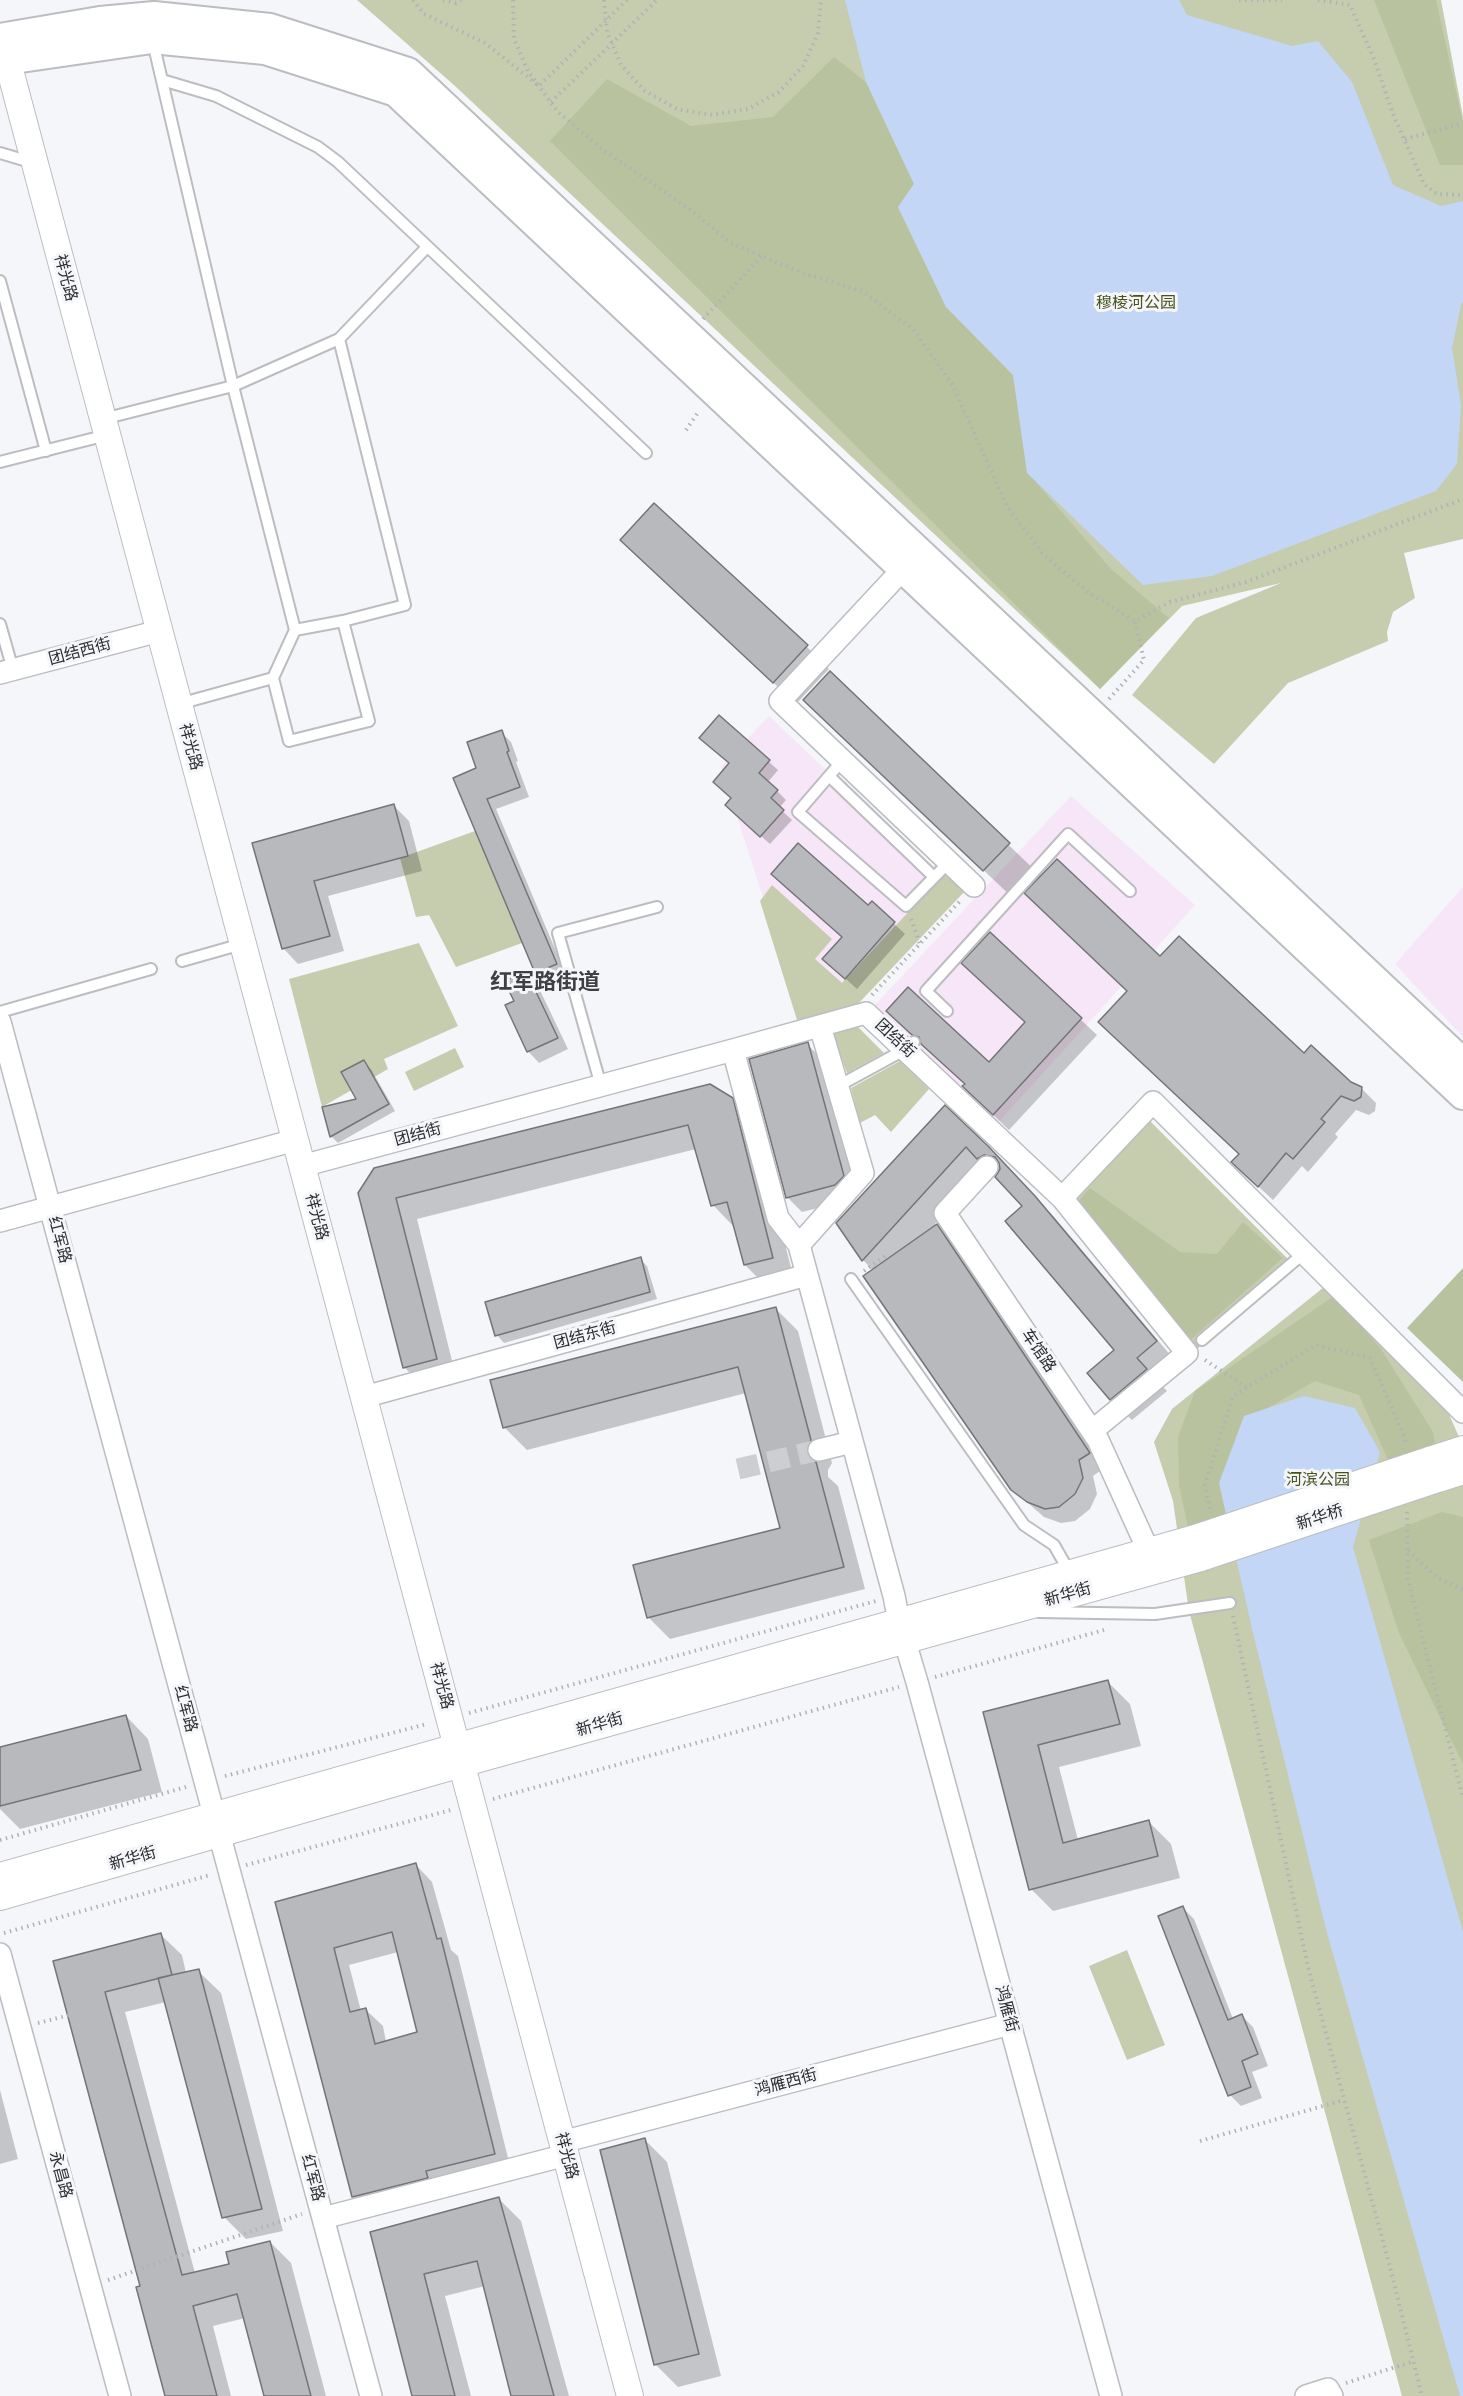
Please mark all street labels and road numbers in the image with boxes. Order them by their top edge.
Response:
street label: 祥光路 [50,252,80,304]
street label: 团结西街 [47,634,113,670]
street label: 祥光路 [175,721,205,773]
street label: 团结街 [871,1016,919,1062]
street label: 团结街 [392,1120,444,1150]
street label: 祥光路 [301,1191,331,1243]
street label: 红军路 [44,1214,74,1266]
street label: 团结东街 [552,1318,618,1354]
street label: 车馆路 [1017,1326,1059,1376]
street label: 新华桥 [1294,1501,1346,1535]
street label: 新华街 [1042,1579,1094,1611]
street label: 祥光路 [426,1660,456,1712]
street label: 红军路 [170,1683,200,1735]
street label: 新华街 [574,1709,626,1741]
street label: 新华街 [107,1843,159,1875]
street label: 鸿雁街 [991,1983,1021,2035]
street label: 鸿雁西街 [753,2065,819,2101]
street label: 祥光路 [551,2130,581,2182]
street label: 永昌路 [45,2149,75,2201]
street label: 红军路 [297,2152,327,2204]

